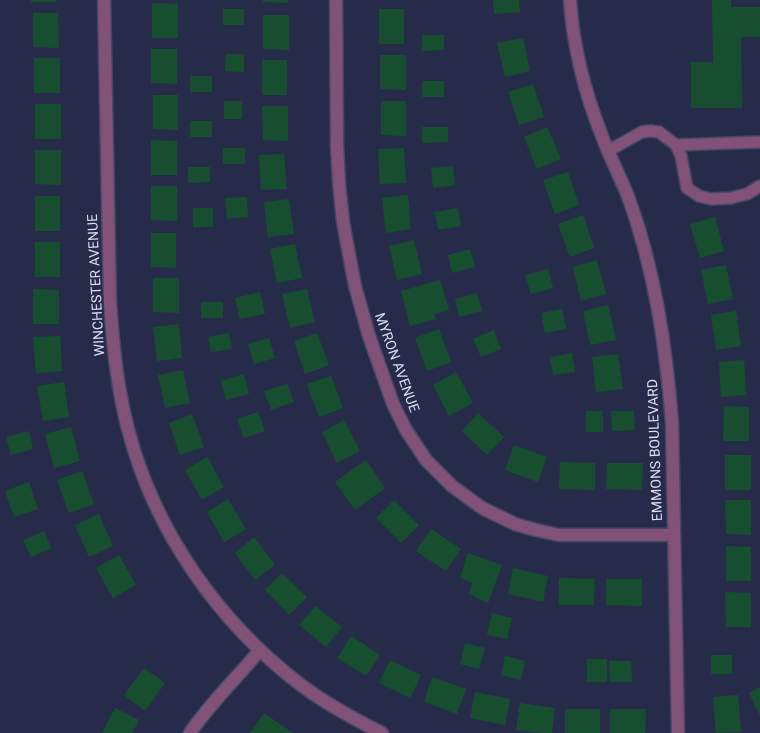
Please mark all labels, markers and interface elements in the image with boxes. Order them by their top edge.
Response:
street label: WINCHESTER AVENUE [85,213,109,357]
street label: MYRON AVENUE [370,311,422,415]
street label: EMMONS BOULEVARD [645,379,667,521]

